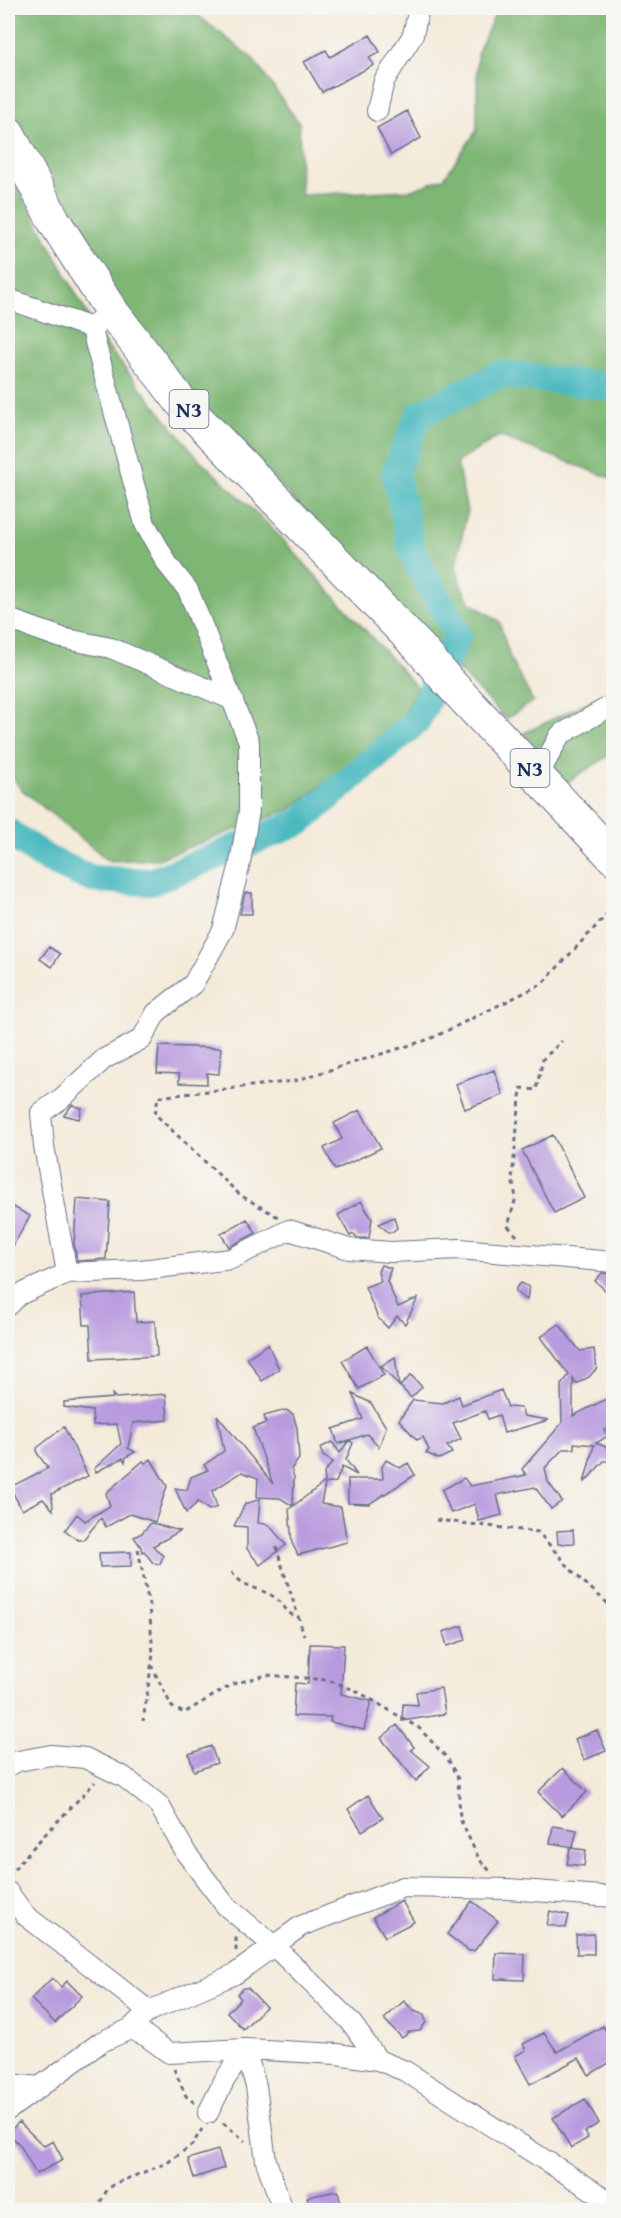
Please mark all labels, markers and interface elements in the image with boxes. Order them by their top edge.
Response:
road number: N3 [170,390,208,428]
road number: N3 [510,749,550,787]

